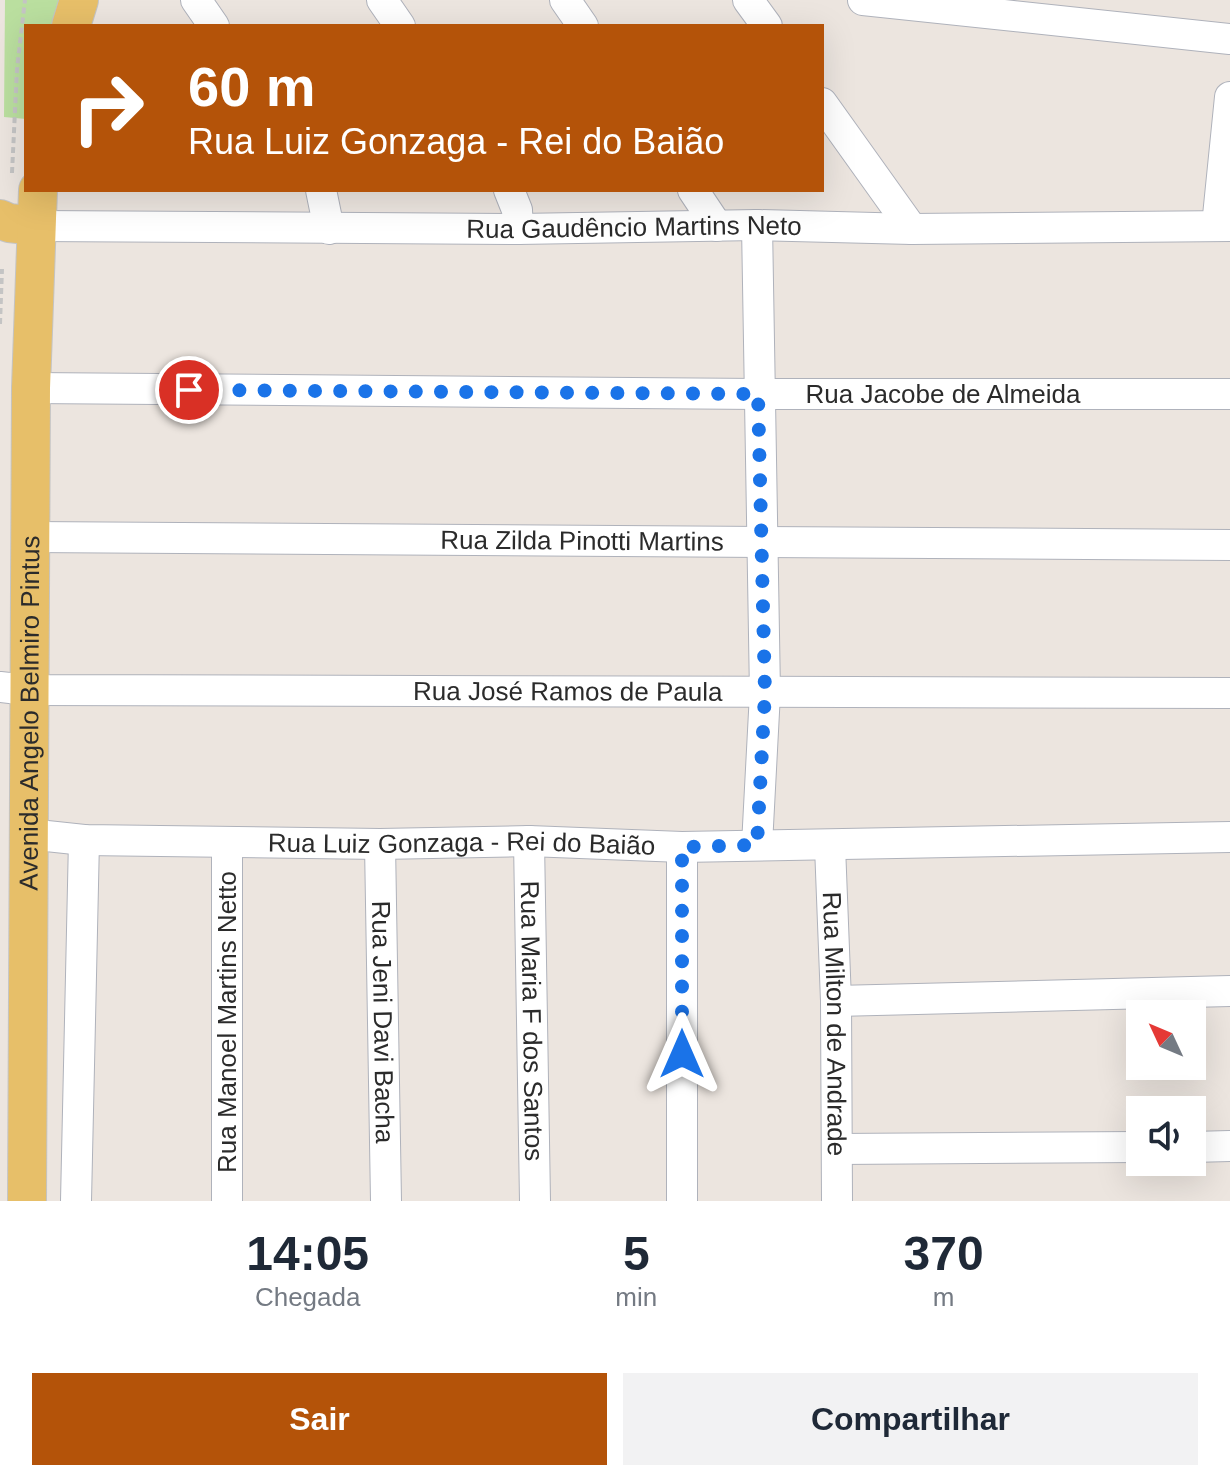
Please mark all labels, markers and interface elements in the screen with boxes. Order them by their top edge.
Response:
text: 60 m [188,55,316,118]
icon: right [56,56,160,160]
text: Rua Luiz Gonzaga - Rei do Baião [188,121,724,162]
street label: Rua Gaudêncio Martins Neto [466,210,802,244]
pin [155,356,223,424]
icon: arrive [167,368,211,412]
street label: Rua Jacobe de Almeida [806,379,1081,409]
street label: Rua Zilda Pinotti Martins [440,525,724,557]
street label: Avenida Angelo Belmiro Pintus [14,535,45,891]
street label: Rua José Ramos de Paula [413,676,723,707]
street label: Rua Luiz Gonzaga - Rei do Baião [268,826,656,861]
street label: Rua Manoel Martins Netto [212,871,242,1173]
street label: Rua Maria F dos Santos [515,880,549,1161]
street label: Rua Milton de Andrade [817,891,852,1156]
street label: Rua Jeni Davi Bacha [366,900,400,1144]
north arrow [1126,1000,1206,1080]
map controls [1126,1000,1206,1176]
position arrow [640,1012,724,1096]
button: sound [1126,1096,1206,1176]
text: 14:05 [246,1227,369,1280]
text: 5 [623,1227,650,1280]
text: 370 [904,1227,984,1280]
text: Chegada [255,1282,360,1312]
text: min [615,1282,657,1312]
text: m [933,1282,954,1312]
button: Sair [32,1373,607,1465]
button: Compartilhar [623,1373,1198,1465]

